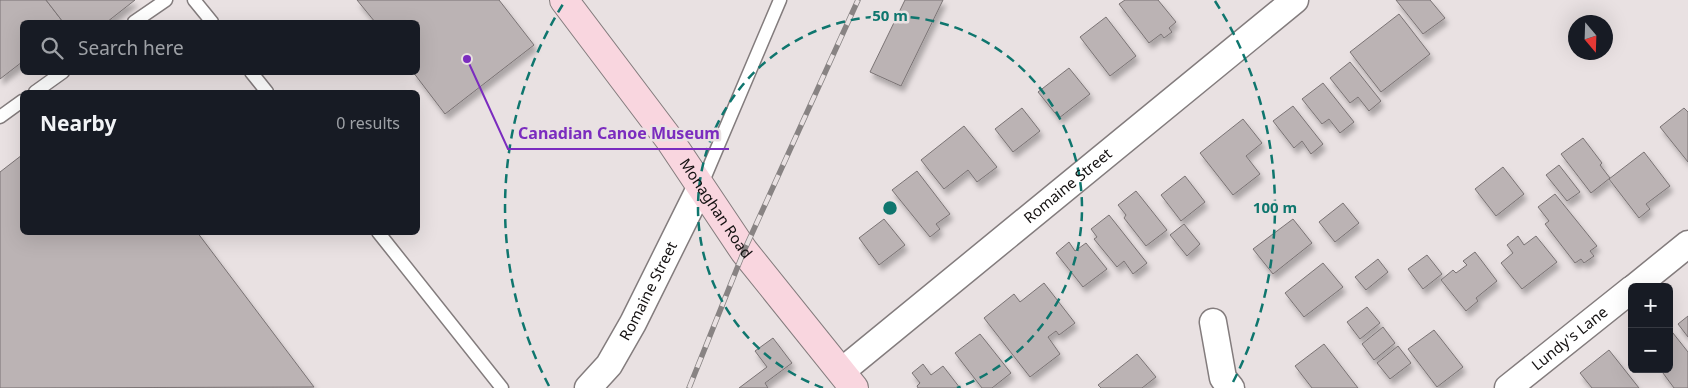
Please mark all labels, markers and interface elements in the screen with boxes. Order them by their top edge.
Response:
text: 50 m [872,5,908,25]
north arrow [1568,15,1613,60]
search box [20,20,420,75]
icon: search [38,34,66,62]
text: Search here [78,35,184,61]
text: Nearby [40,109,116,137]
text: 0 results [336,112,400,134]
callout: Canadian Canoe Museum [508,118,729,149]
text: Canadian Canoe Museum [518,122,720,144]
street label: Romaine Street [1019,143,1116,227]
street label: Monaghan Road [676,154,757,262]
text: 100 m [1253,197,1297,217]
centre of rings [881,199,899,217]
street label: Romaine Street [614,237,681,344]
map controls [1628,283,1673,373]
button: + [1628,283,1673,328]
street label: Lundy's Lane [1527,301,1611,374]
button: − [1628,328,1673,373]

